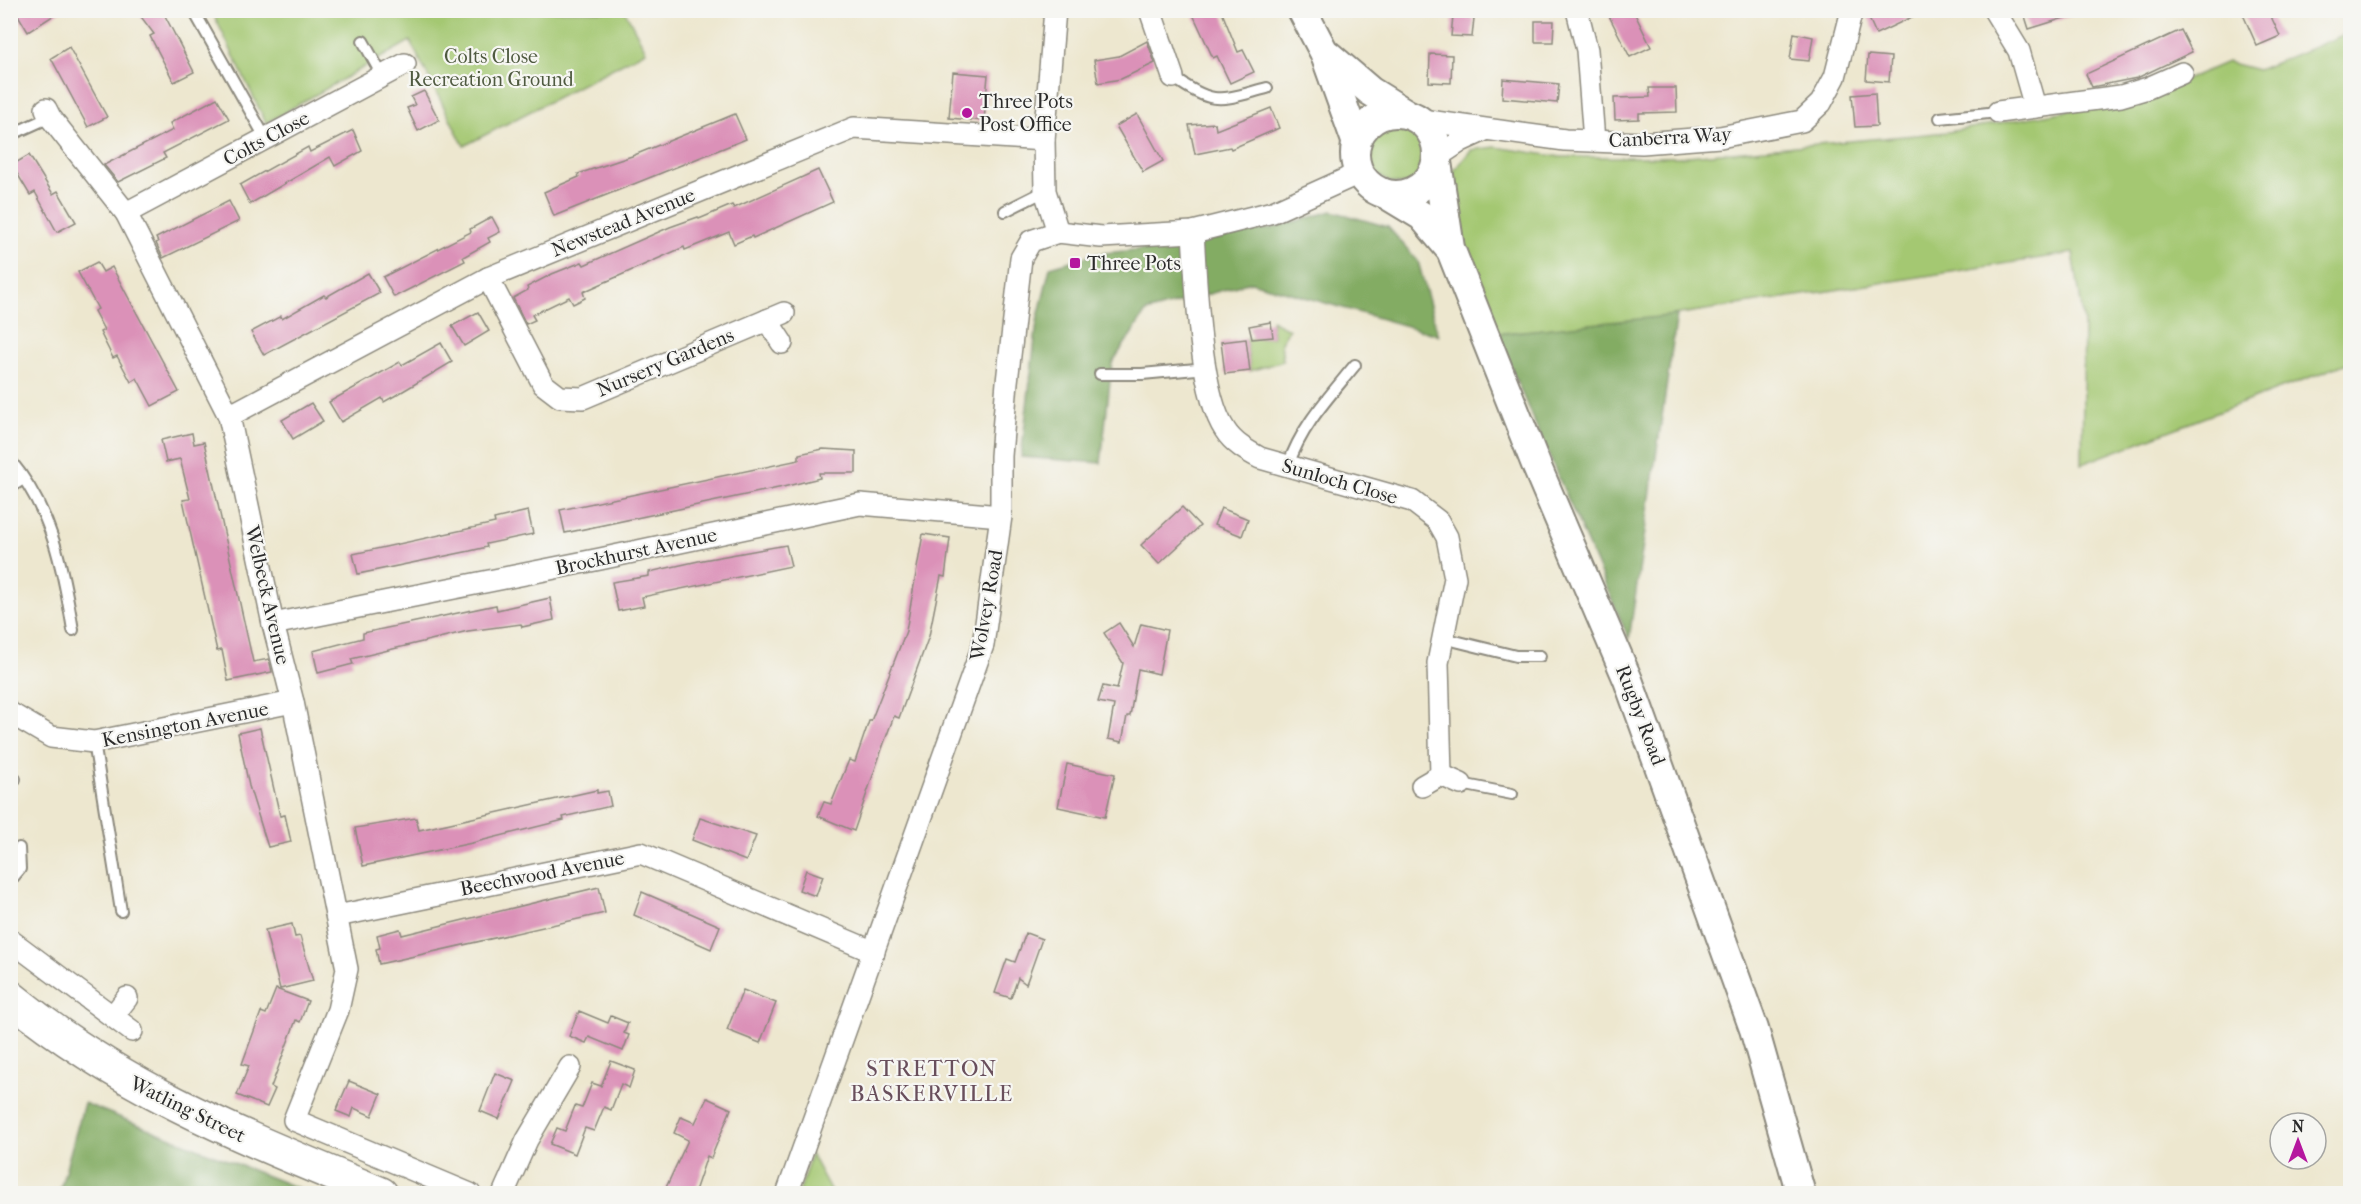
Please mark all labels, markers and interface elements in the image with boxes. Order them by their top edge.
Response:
park label: Colts Close Recreation Ground [408,45,575,91]
place label: Three Pots Post Office [979,90,1073,136]
street label: Colts Close [219,106,313,171]
marker: Three Pots Post Office [960,106,974,120]
street label: Canberra Way [1608,123,1733,152]
street label: Newstead Avenue [548,183,698,262]
place label: Three Pots [1087,252,1181,275]
marker: Three Pots [1068,256,1082,270]
street label: Nursery Gardens [593,323,737,402]
street label: Sunloch Close [1279,454,1400,509]
street label: Welbeck Avenue [240,522,295,667]
street label: Brockhurst Avenue [553,523,719,580]
street label: Wolvey Road [965,547,1008,663]
street label: Rugby Road [1611,662,1671,770]
street label: Kensington Avenue [100,697,270,752]
street label: Beechwood Avenue [458,846,626,901]
district label: STRETTON BASKERVILLE [850,1056,1014,1107]
street label: Watling Street [125,1071,249,1147]
north arrow [2268,1111,2328,1171]
text: N [2292,1117,2305,1136]

